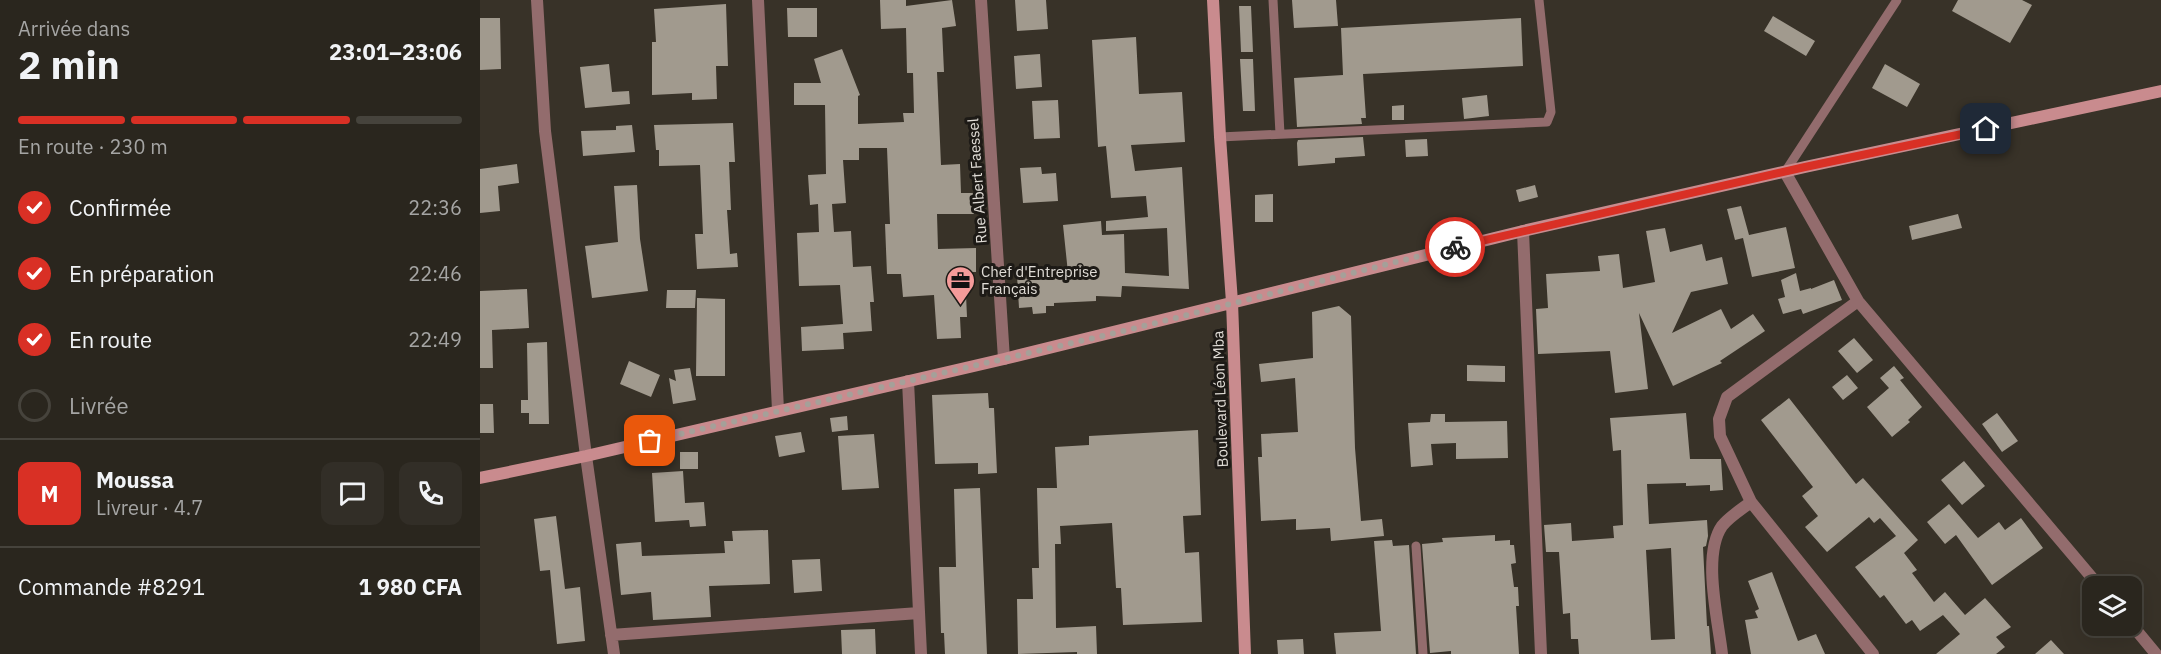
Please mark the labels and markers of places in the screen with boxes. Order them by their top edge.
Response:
pin [1960,103,2011,154]
place label: Chef d'Entreprise Français [981,262,1098,298]
office icon: Chef d'Entreprise Français [944,264,976,306]
pin [624,415,675,466]

